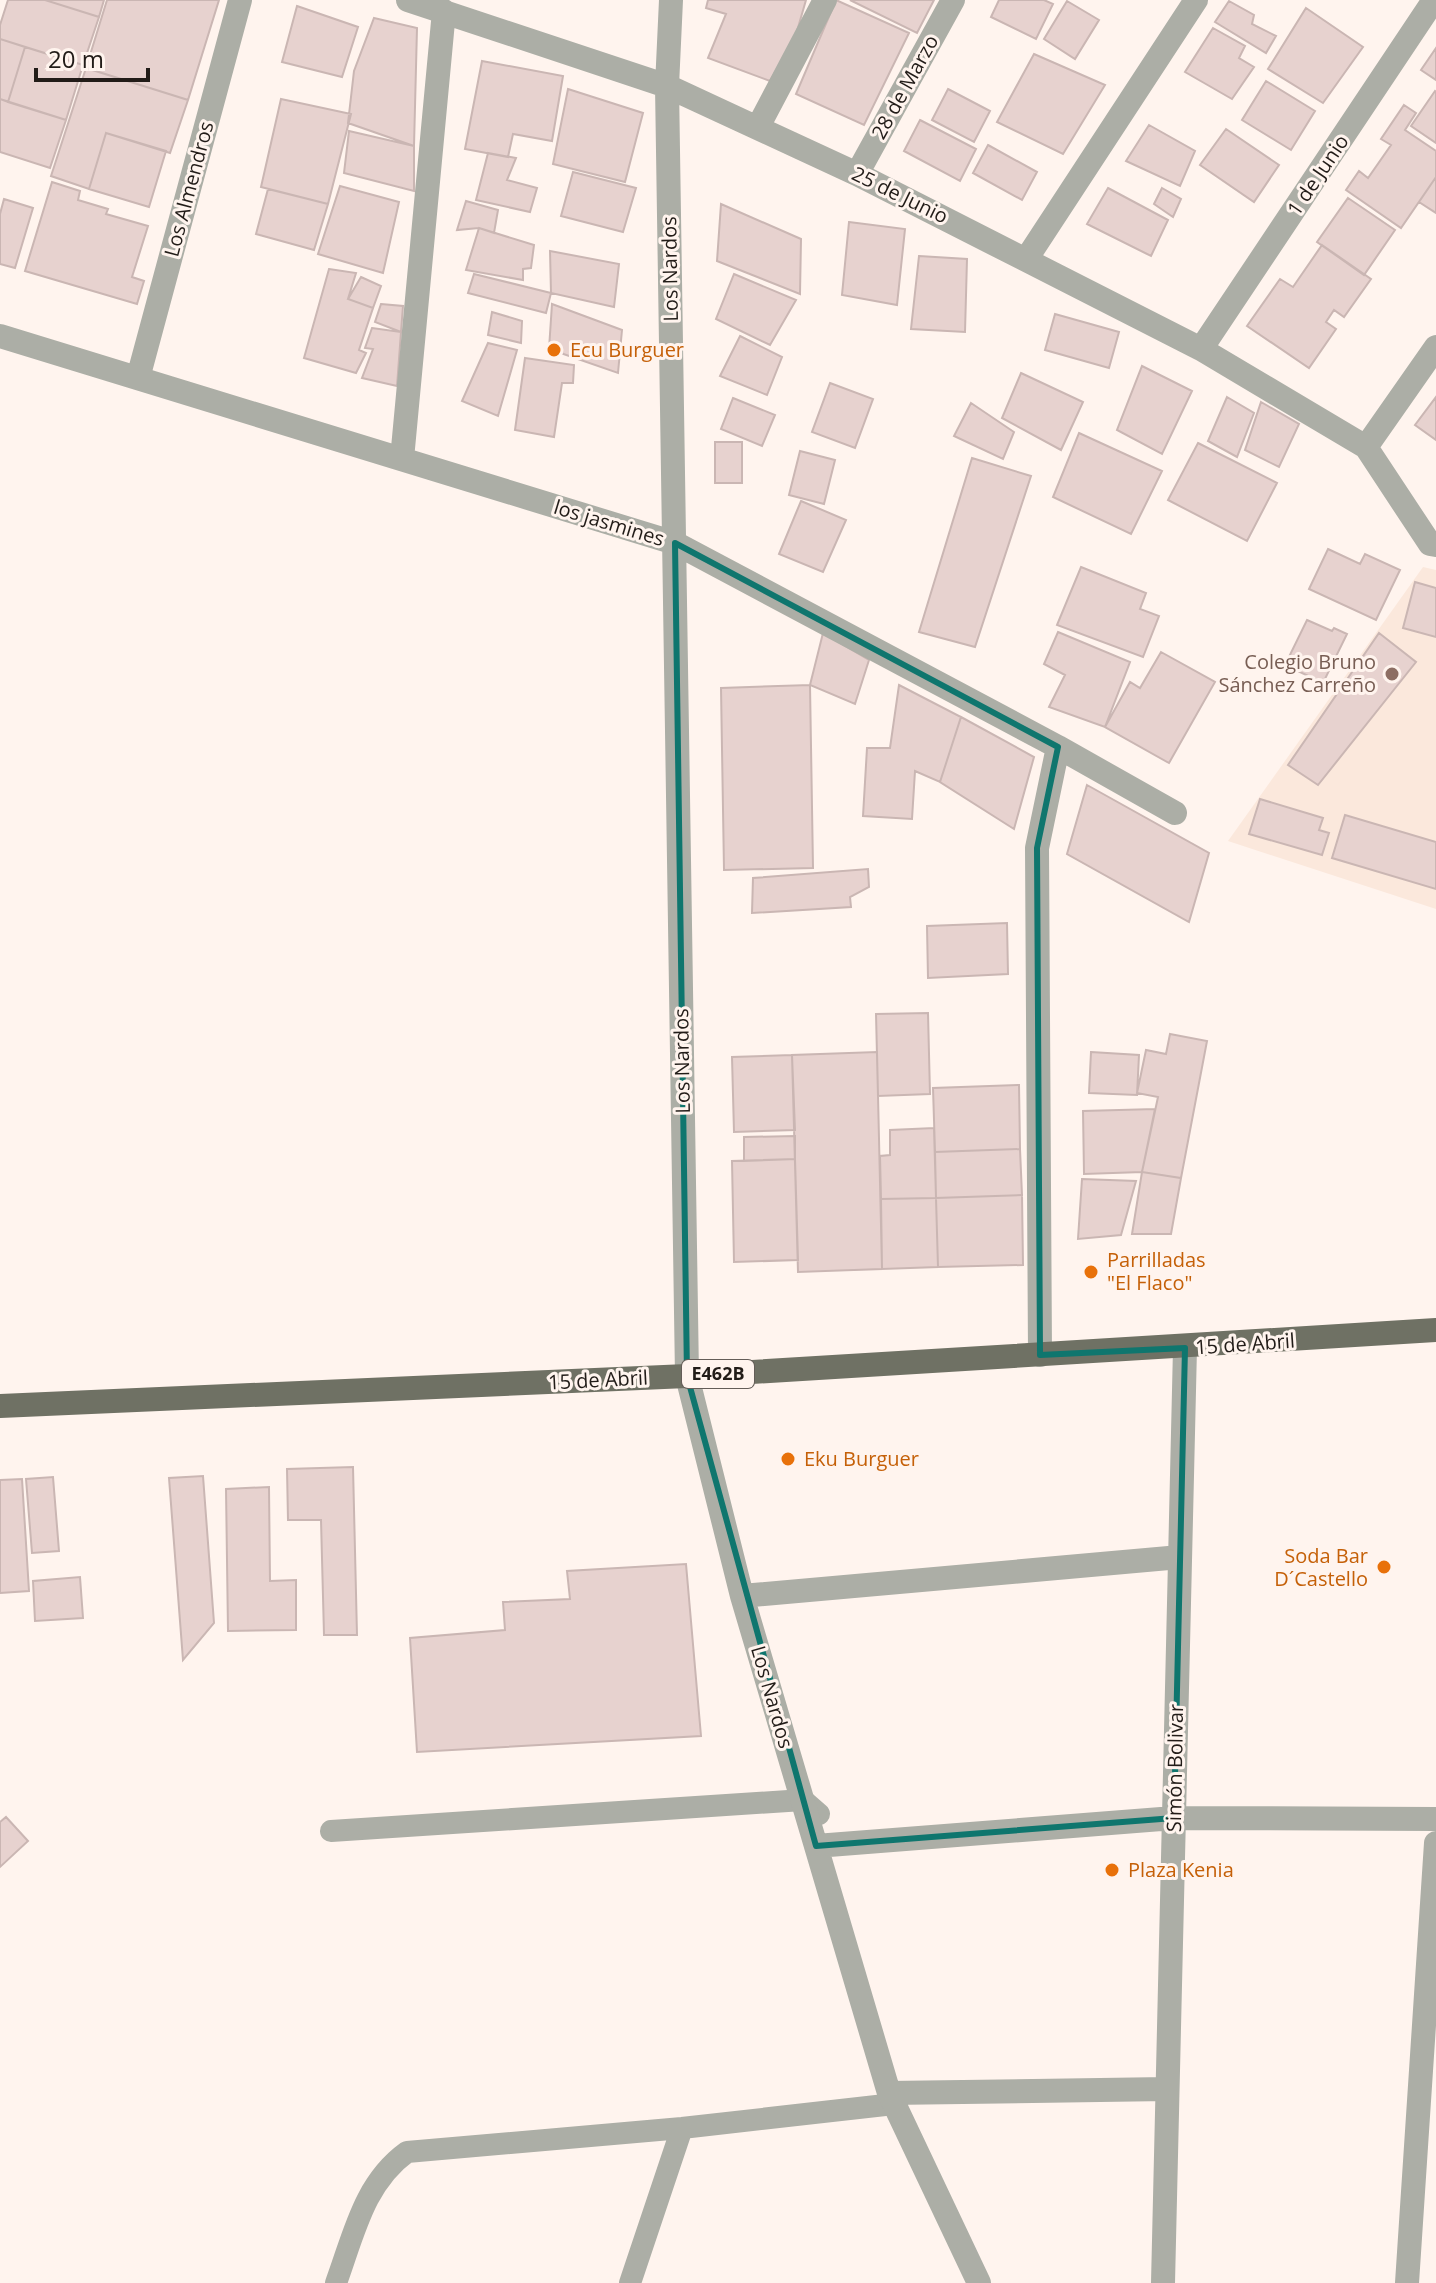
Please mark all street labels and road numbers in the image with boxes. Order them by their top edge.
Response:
street label: 28 de Marzo [865,30,944,144]
street label: Los Almendros [158,118,220,259]
street label: 1 de Junio [1281,129,1355,221]
street label: 25 de Junio [848,160,953,229]
street label: Los Nardos [655,216,684,322]
street label: los jasmines [551,493,668,552]
street label: Los Nardos [667,1008,696,1114]
street label: 15 de Abril [1194,1327,1296,1360]
road number: E462B [682,1360,754,1388]
street label: 15 de Abril [547,1363,649,1396]
street label: Los Nardos [745,1643,800,1751]
street label: Simón Bolivar [1160,1704,1189,1832]

